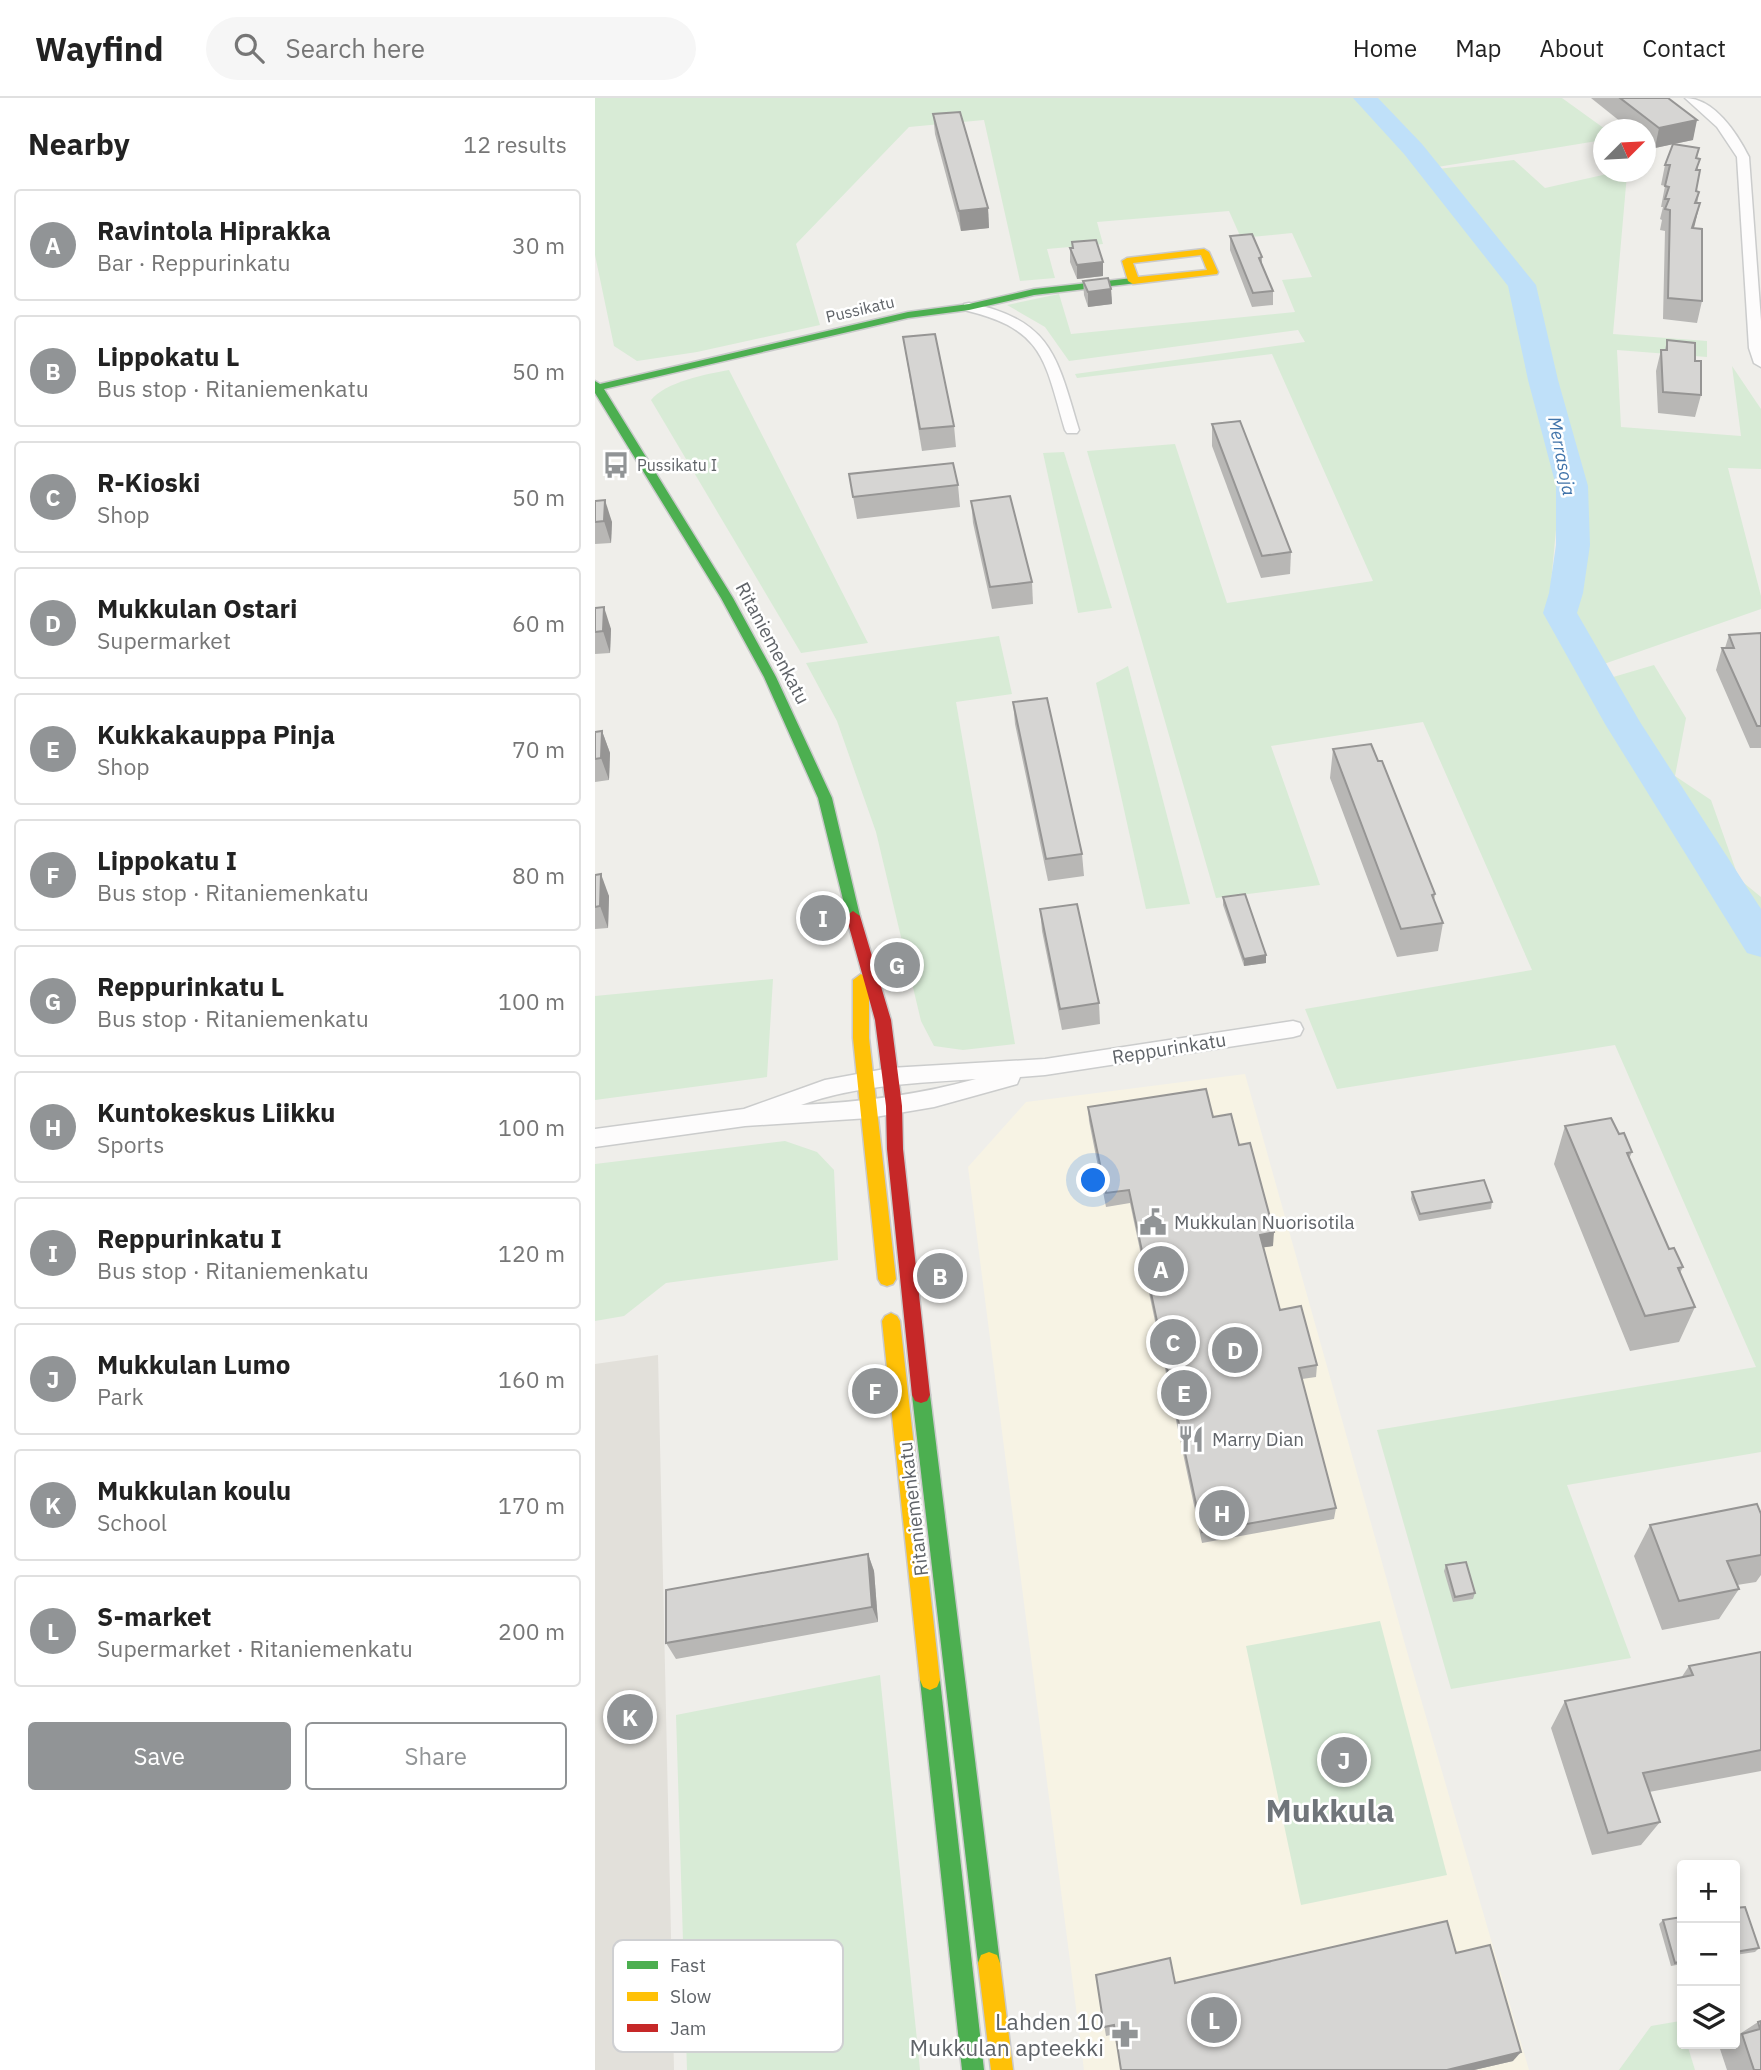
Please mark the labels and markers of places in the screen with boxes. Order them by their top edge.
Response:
bus stop icon: Pussikatu I [601,450,631,480]
place label: Pussikatu I [637,455,717,475]
pin: I [800,892,846,944]
pin: G [874,939,920,991]
public building icon: Mukkulan Nuorisotila [1138,1207,1168,1237]
place label: Mukkulan Nuorisotila [1174,1210,1355,1234]
pin: A [1138,1243,1184,1295]
pin: B [917,1250,963,1302]
pin: C [1150,1316,1196,1368]
pin: D [1212,1324,1258,1376]
pin: F [852,1365,898,1417]
pin: E [1161,1367,1207,1419]
restaurant icon: Marry Dian [1176,1424,1206,1454]
place label: Marry Dian [1212,1427,1304,1451]
pin: H [1199,1487,1245,1539]
pin: K [607,1691,653,1743]
pin: J [1321,1734,1367,1786]
pin: L [1191,1994,1237,2046]
place label: Lahden 10 Mukkulan apteekki [909,2006,1104,2062]
pharmacy icon: Lahden 10 Mukkulan apteekki [1110,2019,1140,2049]

